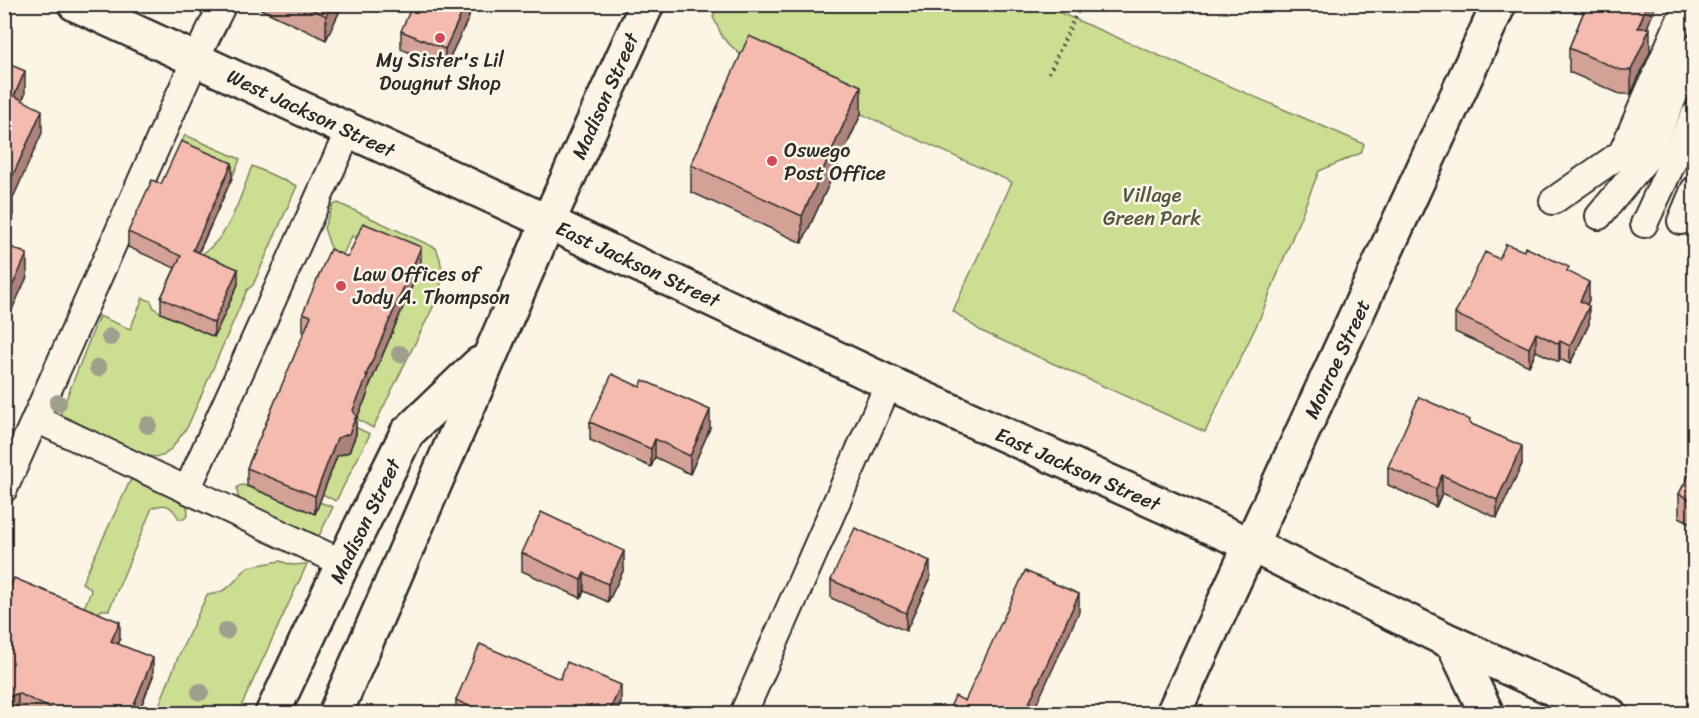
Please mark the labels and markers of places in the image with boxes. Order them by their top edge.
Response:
marker: My Sister's Lil Dougnut Shop [433,31,447,45]
place label: My Sister's Lil Dougnut Shop [376,43,504,101]
place label: Oswego Post Office [784,133,886,191]
marker: Oswego Post Office [765,154,779,168]
place label: Law Offices of Jody A. Thompson [352,257,510,315]
marker: Law Offices of Jody A. Thompson [334,279,348,293]

